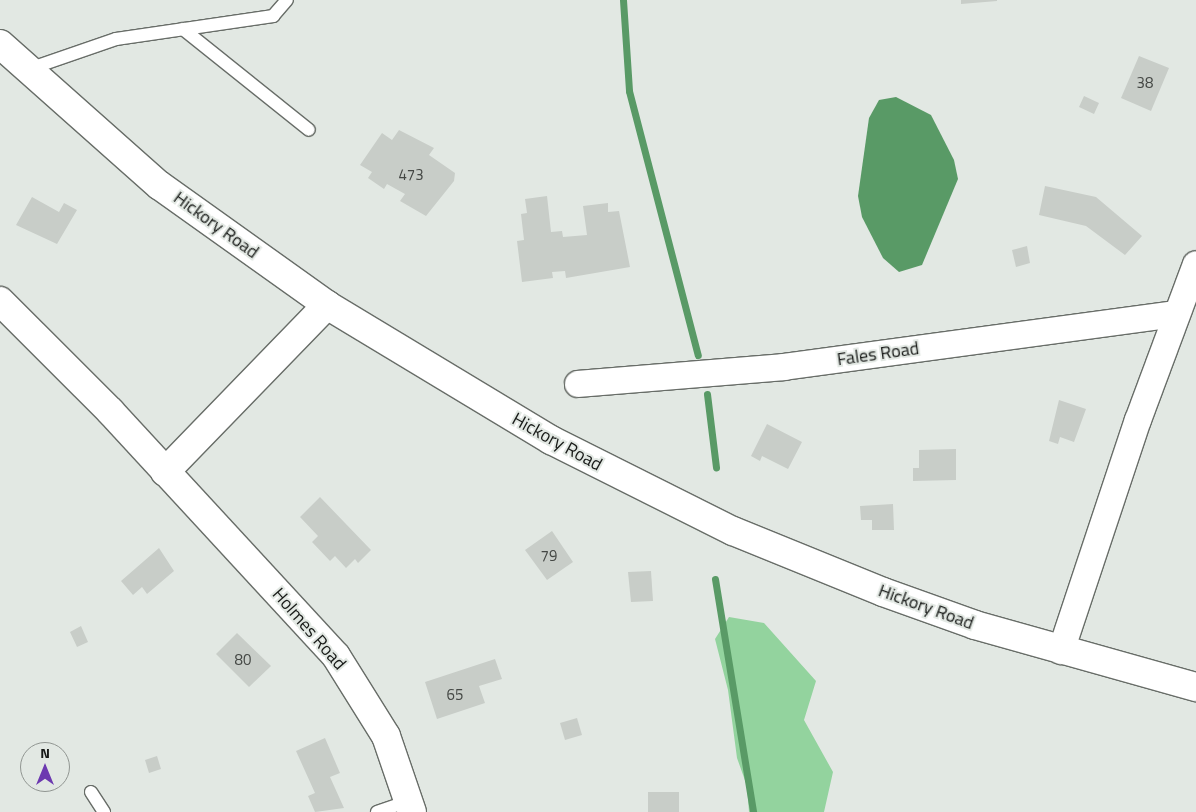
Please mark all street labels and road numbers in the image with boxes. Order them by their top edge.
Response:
street label: Hickory Road [169,187,263,263]
street label: Fales Road [836,338,920,370]
street label: Hickory Road [508,408,606,476]
street label: Hickory Road [875,580,977,634]
street label: Holmes Road [268,584,350,674]

